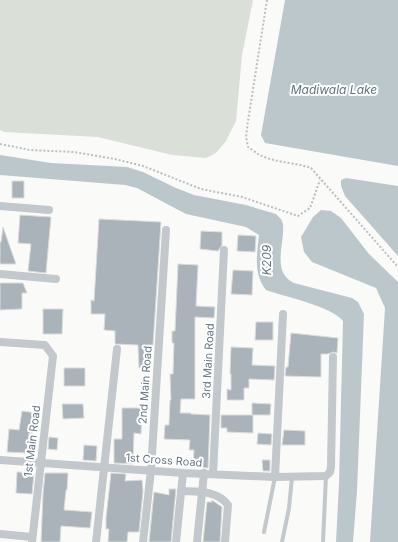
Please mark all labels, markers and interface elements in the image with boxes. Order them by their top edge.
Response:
water label: Madiwala Lake [291,82,377,97]
water label: K209 [259,244,274,275]
street label: 3rd Main Road [199,323,217,399]
street label: 2nd Main Road [135,346,155,424]
street label: 1st Main Road [21,404,43,478]
street label: 1st Cross Road [125,450,203,470]

